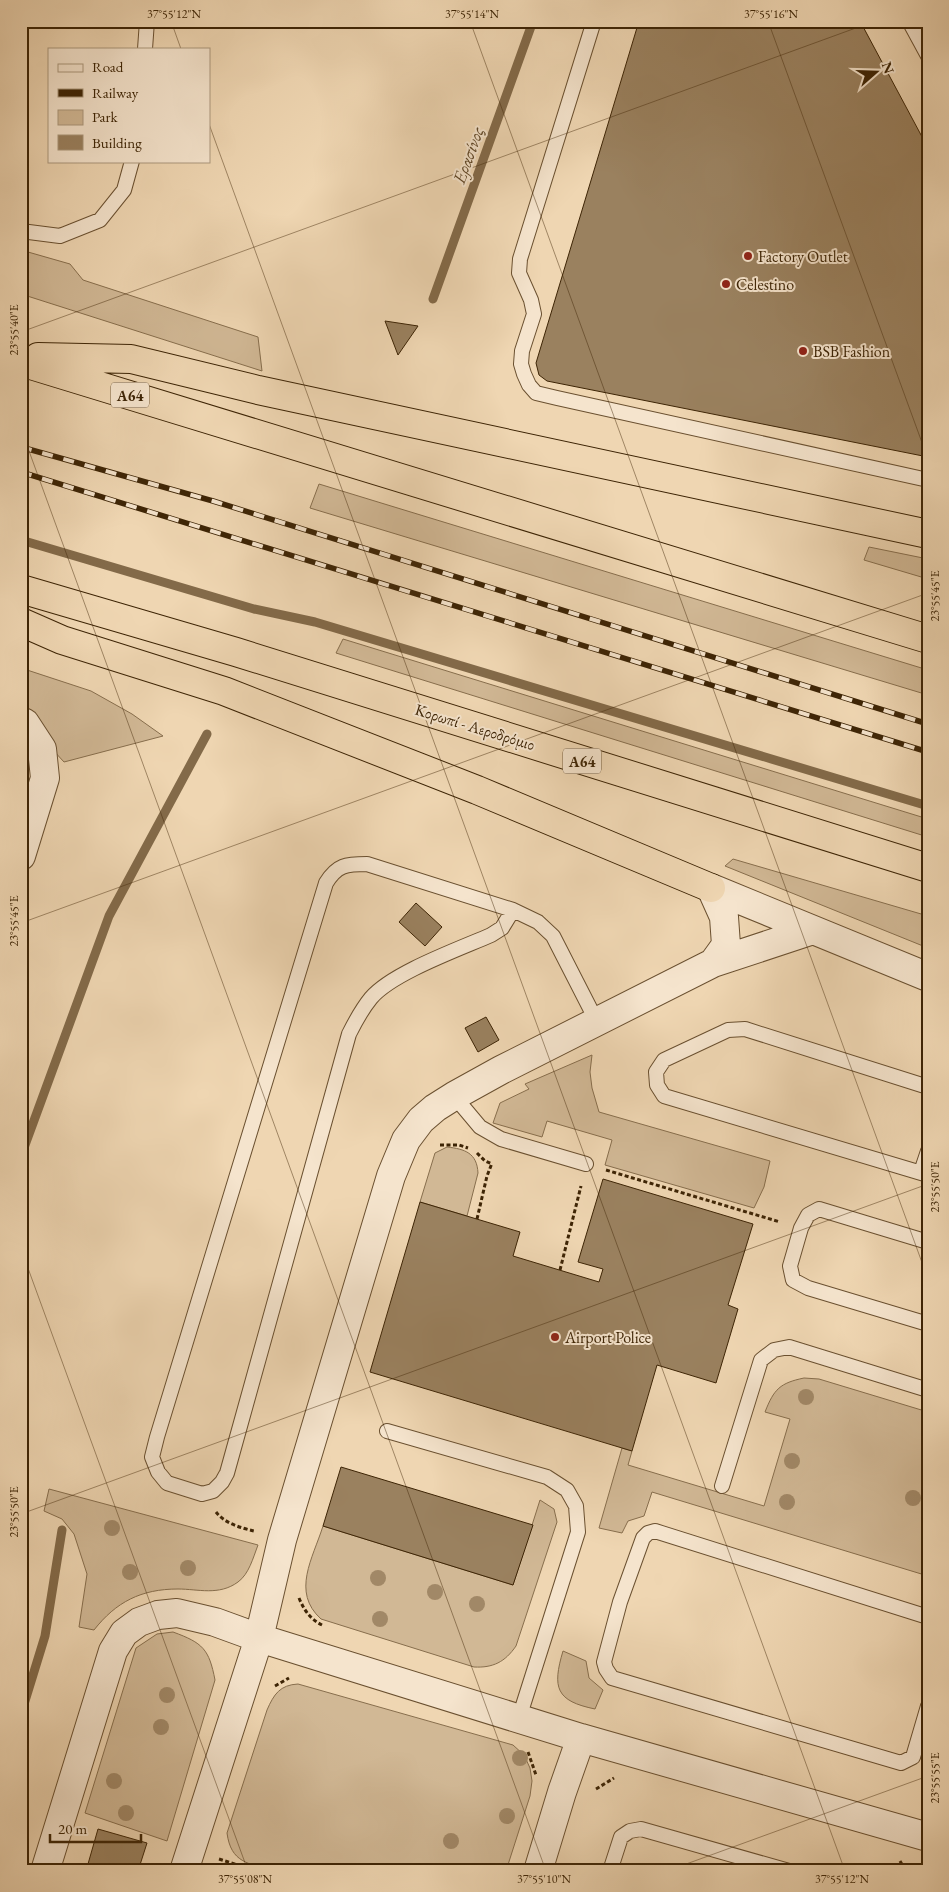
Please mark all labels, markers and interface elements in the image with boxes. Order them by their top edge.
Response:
text: 37°55'12"N [147,6,201,22]
text: 37°55'14"N [445,6,499,22]
text: 37°55'16"N [744,6,798,22]
legend [48,48,210,162]
north arrow [852,48,902,98]
text: Road [92,57,124,76]
text: N [878,59,899,77]
text: Railway [92,83,139,102]
text: Park [92,107,119,126]
water label: Ερασίνος [447,123,489,187]
text: Building [92,133,142,152]
place label: Factory Outlet [758,246,848,267]
marker: Factory Outlet [742,250,754,262]
place label: Celestino [736,274,794,295]
marker: Celestino [720,278,732,290]
text: 23°55'40"E [6,304,22,356]
place label: BSB Fashion [813,341,891,362]
marker: BSB Fashion [797,345,809,357]
road number: Α64 [111,382,149,408]
text: 23°55'45"E [927,570,943,622]
street label: Κορωπί - Αεροδρόμιο [412,699,538,755]
road number: Α64 [563,748,601,774]
text: 23°55'45"E [6,895,22,947]
text: 23°55'50"E [927,1161,943,1213]
place label: Airport Police [564,1327,651,1348]
marker: Airport Police [549,1331,561,1343]
text: 23°55'50"E [6,1486,22,1538]
text: 23°55'55"E [927,1752,943,1804]
scale bar [50,1812,141,1844]
text: 20 m [58,1819,87,1838]
text: 37°55'08"N [218,1871,272,1887]
text: 37°55'10"N [517,1871,571,1887]
text: 37°55'12"N [815,1871,869,1887]

